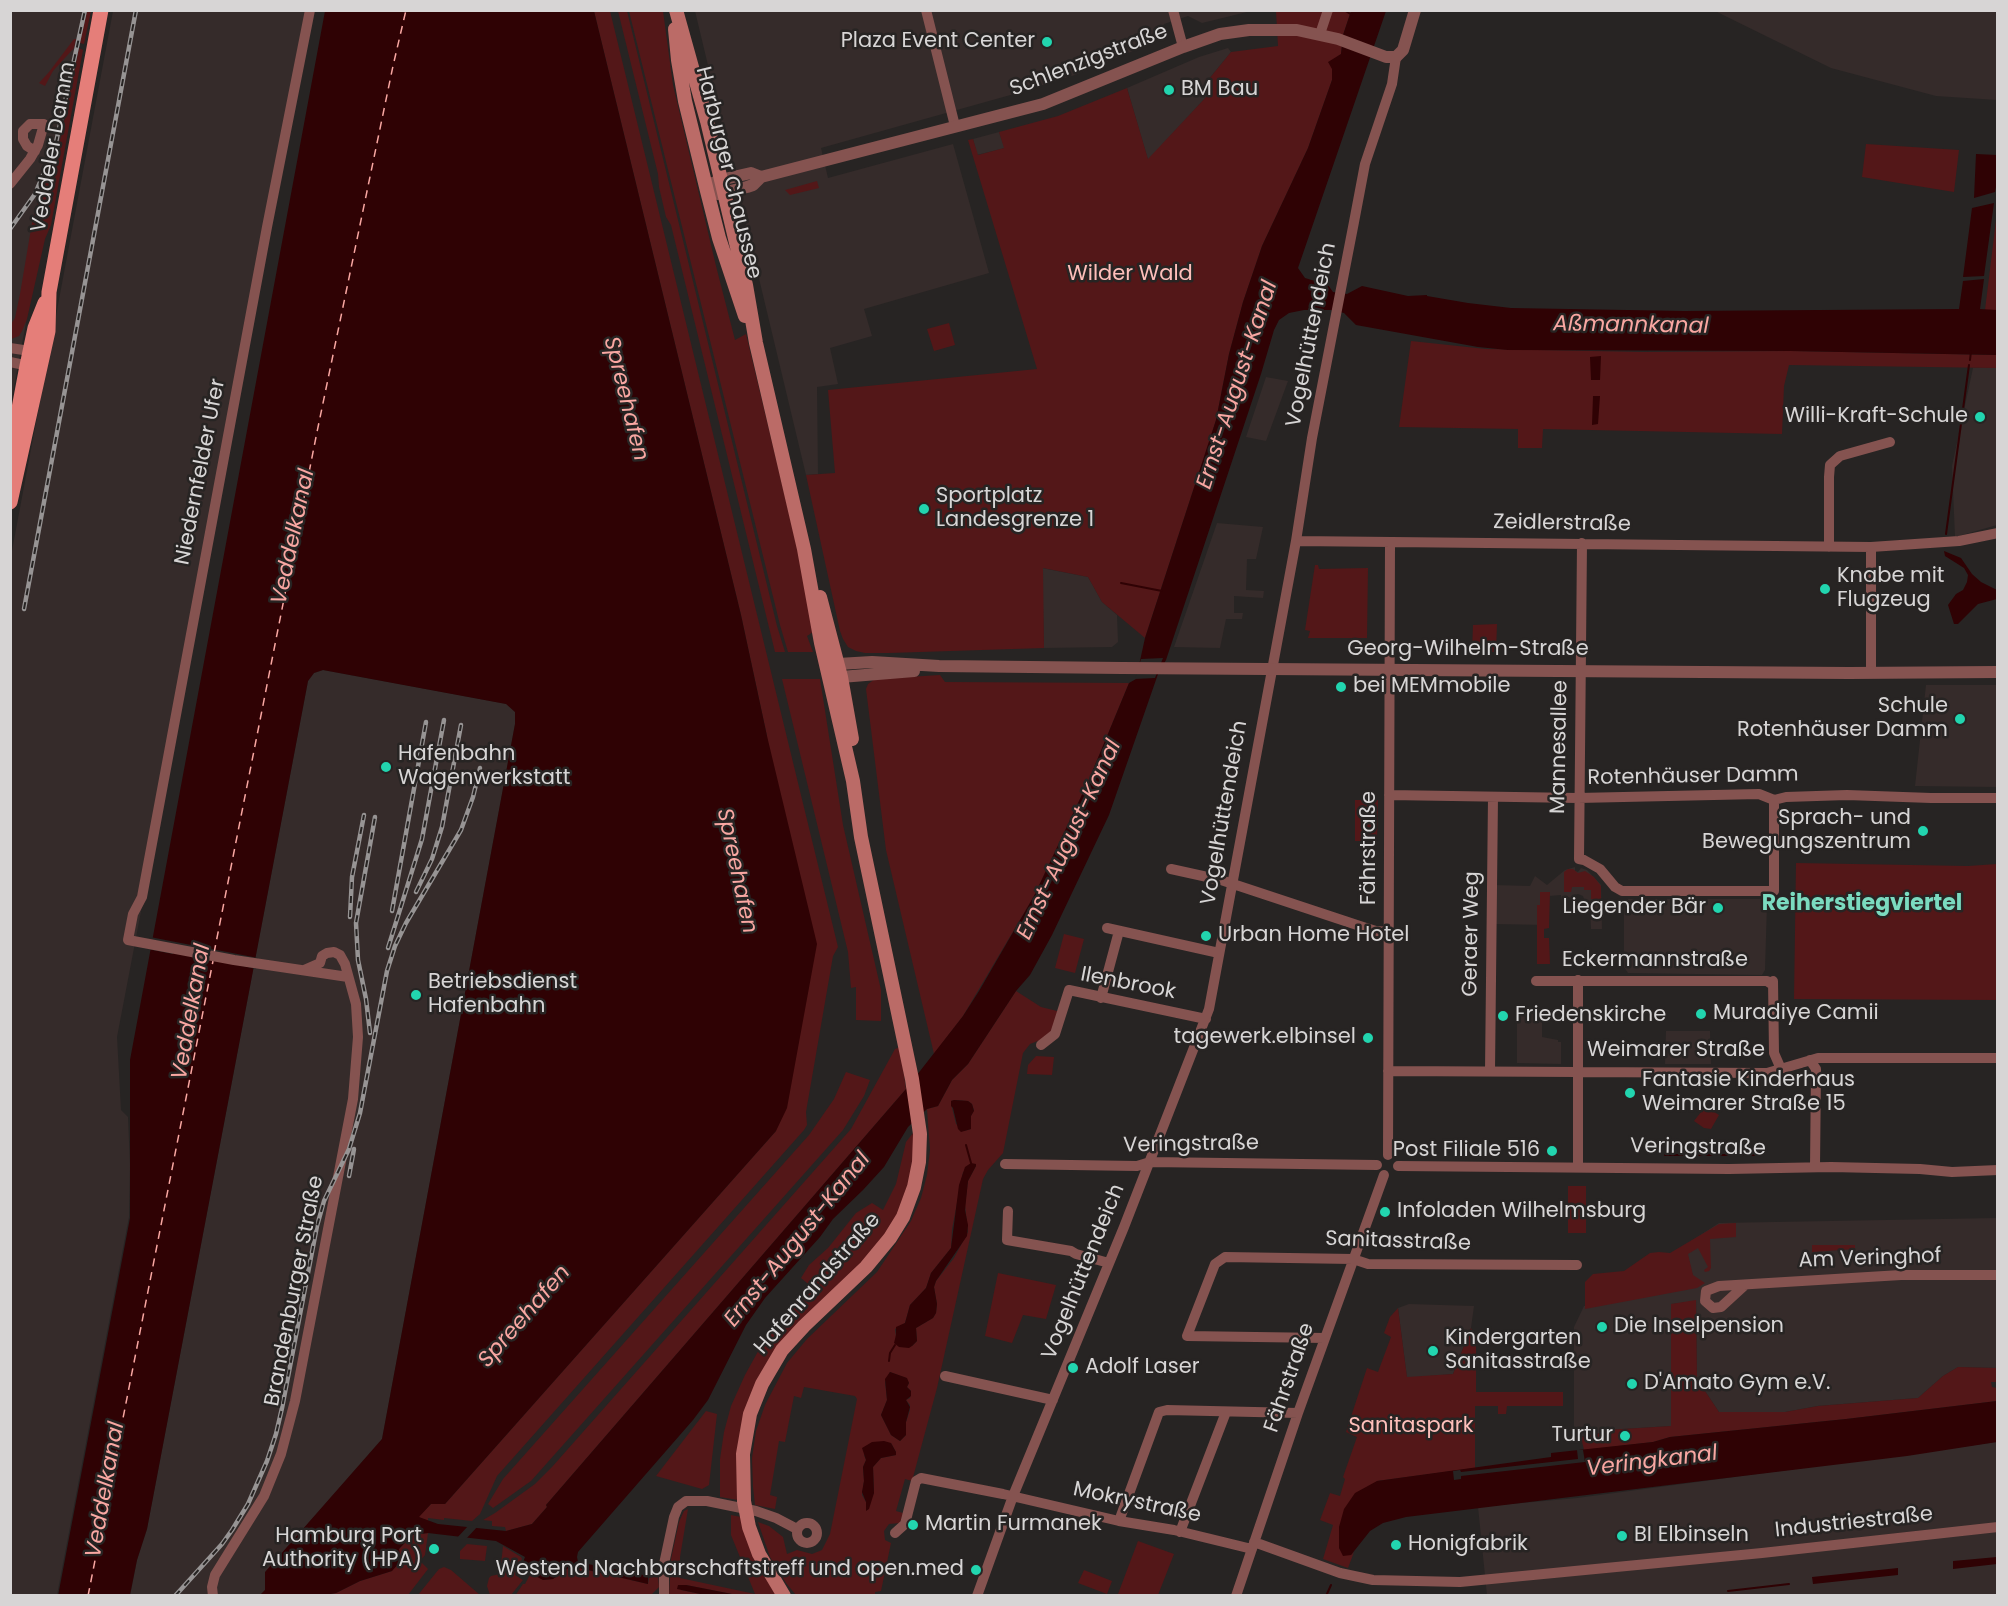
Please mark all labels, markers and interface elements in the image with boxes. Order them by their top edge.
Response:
street label: Schlenzigstraße [1007,19,1171,103]
place label: Plaza Event Center [841,29,1035,55]
marker: Plaza Event Center [1040,35,1054,49]
street label: Veddeler Damm [27,60,81,234]
street label: Harburger Chaussee [689,64,767,282]
place label: BM Bau [1181,77,1258,103]
marker: BM Bau [1162,83,1176,97]
street label: Vogelhüttendeich [1282,241,1342,429]
park label: Wilder Wald [1067,262,1193,288]
water label: Ernst-August-Kanal [1192,278,1284,492]
water label: Aßmannkanal [1553,311,1709,341]
water label: Spreehafen [597,334,653,464]
street label: Niedernfelder Ufer [171,377,231,567]
place label: Willi-Kraft-Schule [1784,404,1968,430]
marker: Willi-Kraft-Schule [1973,410,1987,424]
water label: Veddelkanal [267,467,321,607]
place label: Sportplatz Landesgrenze 1 [936,484,1094,534]
marker: Sportplatz Landesgrenze 1 [917,502,931,516]
street label: Zeidlerstraße [1493,510,1631,538]
place label: Knabe mit Flugzeug [1837,564,1944,614]
marker: Knabe mit Flugzeug [1818,582,1832,596]
street label: Georg-Wilhelm-Straße [1347,637,1589,663]
place label: bei MEMmobile [1353,674,1511,700]
marker: bei MEMmobile [1334,680,1348,694]
street label: Mannesallee [1546,680,1574,814]
place label: Schule Rotenhäuser Damm [1737,694,1948,744]
marker: Schule Rotenhäuser Damm [1953,712,1967,726]
street label: Vogelhüttendeich [1196,719,1254,907]
water label: Ernst-August-Kanal [1012,736,1128,944]
place label: Hafenbahn Wagenwerkstatt [398,742,570,792]
marker: Hafenbahn Wagenwerkstatt [379,760,393,774]
street label: Rotenhäuser Damm [1587,763,1799,791]
street label: Fährstraße [1357,791,1383,905]
water label: Spreehafen [710,806,762,936]
place label: Sprach- und Bewegungszentrum [1702,806,1911,856]
marker: Sprach- und Bewegungszentrum [1916,824,1930,838]
street label: Geraer Weg [1458,871,1486,997]
district label: Reiherstiegviertel [1762,891,1962,917]
place label: Liegender Bär [1563,895,1706,921]
marker: Liegender Bär [1711,901,1725,915]
place label: Urban Home Hotel [1218,923,1409,949]
marker: Urban Home Hotel [1199,929,1213,943]
water label: Veddelkanal [167,942,217,1082]
street label: Eckermannstraße [1562,948,1748,974]
street label: Ilenbrook [1078,962,1178,1006]
place label: Betriebsdienst Hafenbahn [428,970,577,1020]
marker: Betriebsdienst Hafenbahn [409,988,423,1002]
place label: Muradiye Camii [1713,1001,1879,1027]
place label: Friedenskirche [1515,1003,1666,1029]
marker: Muradiye Camii [1694,1007,1708,1021]
marker: Friedenskirche [1496,1009,1510,1023]
place label: tagewerk.elbinsel [1174,1025,1356,1051]
marker: tagewerk.elbinsel [1361,1031,1375,1045]
street label: Weimarer Straße [1587,1038,1765,1064]
place label: Fantasie Kinderhaus Weimarer Straße 15 [1642,1068,1855,1118]
marker: Fantasie Kinderhaus Weimarer Straße 15 [1623,1086,1637,1100]
street label: Veringstraße [1123,1131,1259,1159]
street label: Veringstraße [1630,1134,1766,1162]
place label: Post Filiale 516 [1393,1138,1540,1164]
marker: Post Filiale 516 [1545,1144,1559,1158]
water label: Ernst-August-Kanal [719,1147,877,1333]
street label: Brandenburger Straße [260,1174,330,1408]
street label: Vogelhüttendeich [1037,1180,1131,1364]
place label: Infoladen Wilhelmsburg [1397,1199,1646,1225]
marker: Infoladen Wilhelmsburg [1378,1205,1392,1219]
street label: Hafenrandstraße [750,1208,886,1360]
street label: Sanitasstraße [1325,1227,1471,1257]
street label: Am Veringhof [1798,1244,1942,1274]
water label: Spreehafen [473,1260,577,1374]
place label: Die Inselpension [1614,1314,1784,1340]
street label: Fährstraße [1260,1320,1320,1436]
marker: Die Inselpension [1595,1320,1609,1334]
place label: Kindergarten Sanitasstraße [1445,1326,1591,1376]
marker: Kindergarten Sanitasstraße [1426,1344,1440,1358]
place label: Adolf Laser [1085,1355,1200,1381]
marker: Adolf Laser [1066,1361,1080,1375]
place label: D'Amato Gym e.V. [1644,1371,1830,1397]
marker: D'Amato Gym e.V. [1625,1377,1639,1391]
park label: Sanitaspark [1349,1414,1473,1440]
water label: Veddelkanal [81,1420,131,1560]
place label: Turtur [1551,1423,1613,1449]
marker: Turtur [1618,1429,1632,1443]
water label: Veringkanal [1585,1441,1719,1483]
street label: Mokrystraße [1071,1477,1203,1529]
street label: Industriestraße [1774,1502,1934,1544]
place label: Martin Furmanek [925,1512,1102,1538]
marker: Martin Furmanek [906,1518,920,1532]
place label: BI Elbinseln [1634,1523,1749,1549]
place label: Hamburg Port Authority (HPA) [262,1524,422,1574]
marker: BI Elbinseln [1615,1529,1629,1543]
place label: Honigfabrik [1408,1532,1528,1558]
marker: Honigfabrik [1389,1538,1403,1552]
marker: Hamburg Port Authority (HPA) [427,1542,441,1556]
place label: Westend Nachbarschaftstreff und open.med [495,1557,964,1583]
marker: Westend Nachbarschaftstreff und open.med [969,1563,983,1577]

